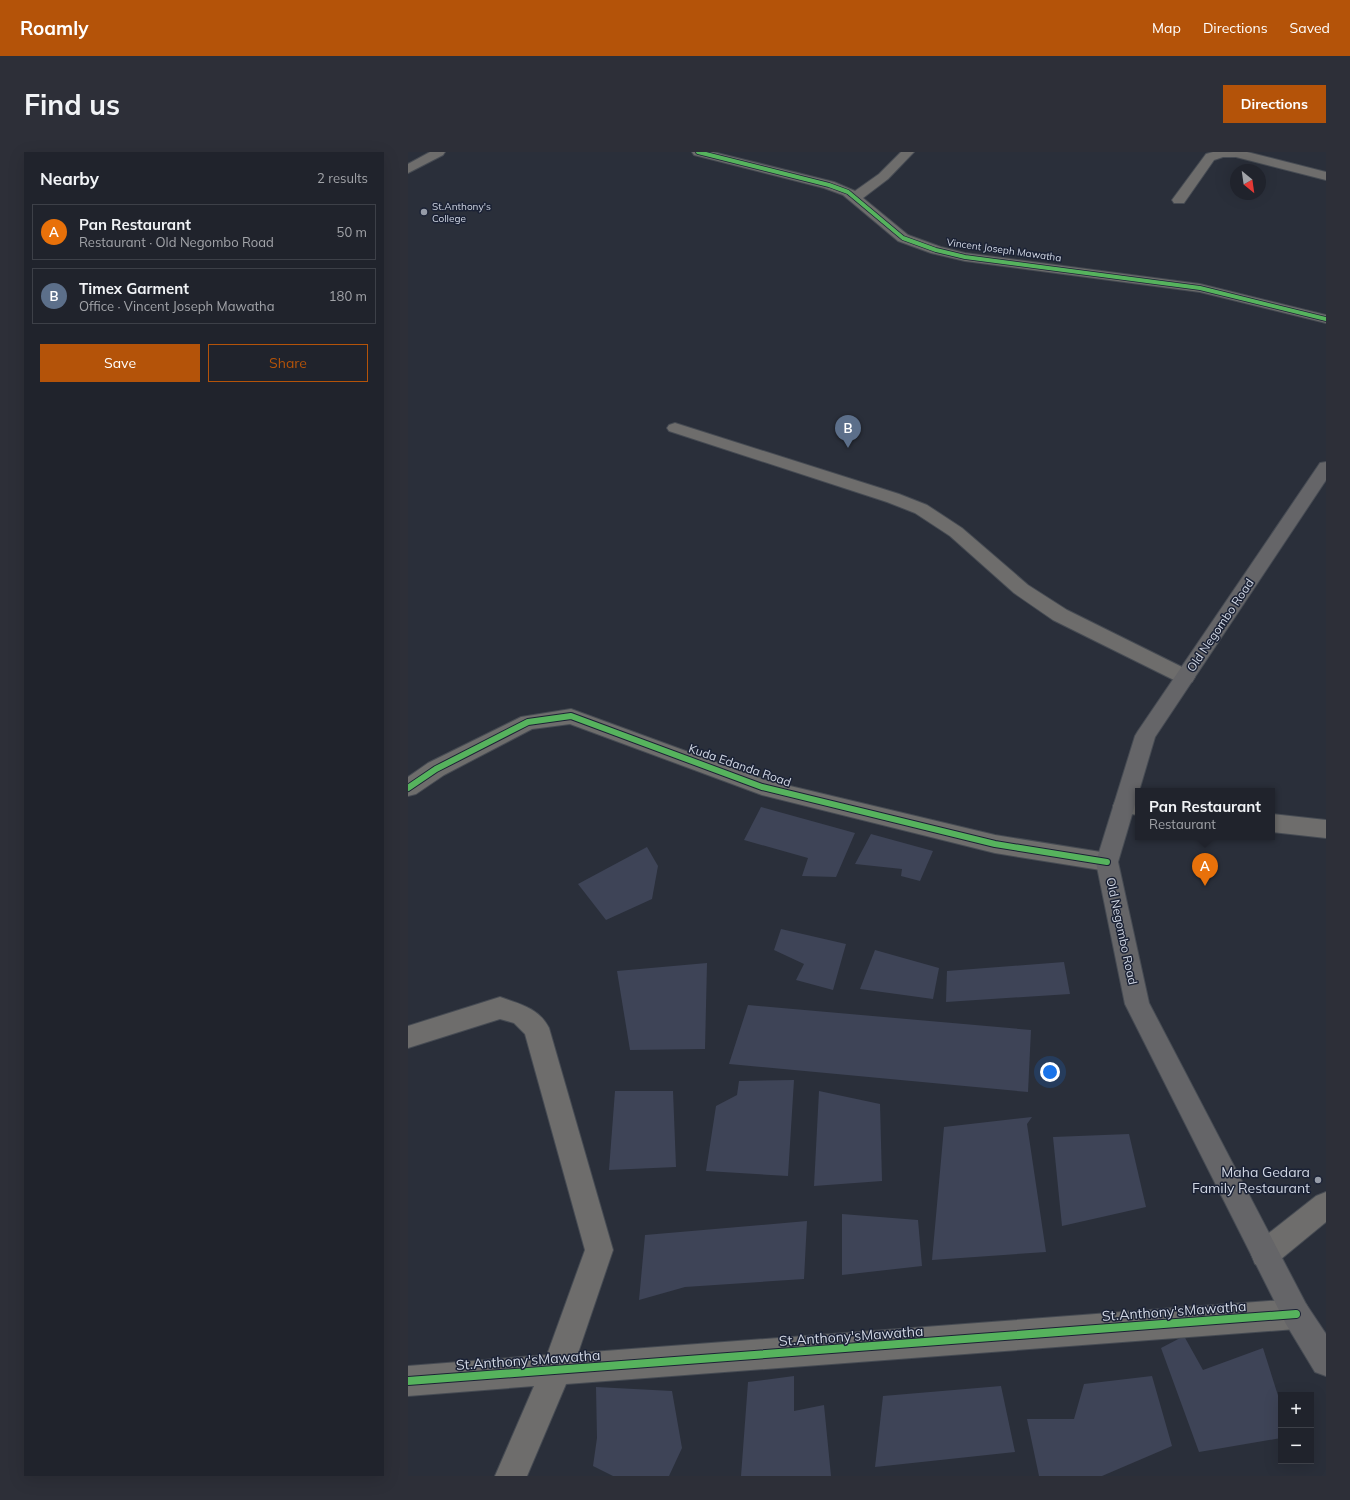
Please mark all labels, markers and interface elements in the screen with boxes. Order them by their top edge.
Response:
text: Roamly [20,16,88,40]
text: Map [1152,19,1181,37]
text: Directions [1203,19,1268,37]
text: Saved [1290,19,1330,37]
button: Directions [1223,85,1326,123]
text: Find us [24,87,120,122]
north arrow [1230,164,1266,200]
text: Nearby [40,168,99,189]
text: 2 results [317,170,368,186]
place label: St.Anthony's College [432,200,491,225]
marker: St.Anthony's College [419,207,429,217]
text: Pan Restaurant [79,215,191,234]
text: A [49,224,59,240]
text: 50 m [337,224,367,240]
text: Restaurant · Old Negombo Road [79,234,274,250]
street label: Vincent Joseph Mawatha [946,236,1062,264]
text: Timex Garment [79,279,189,298]
text: B [50,288,58,304]
text: 180 m [329,288,367,304]
text: Office · Vincent Joseph Mawatha [79,298,274,314]
button: Save [40,344,200,382]
button: Share [208,344,368,382]
pin: B [835,415,861,448]
street label: Old Negombo Road [1183,576,1257,674]
street label: Kuda Edanda Road [687,740,793,790]
popup [1135,788,1275,840]
text: Pan Restaurant [1149,797,1261,816]
text: Restaurant [1149,816,1216,832]
pin: A [1192,853,1218,886]
street label: Old Negombo Road [1103,876,1141,986]
your location [1040,1062,1060,1082]
place label: Maha Gedara Family Restaurant [1192,1163,1310,1197]
marker: Maha Gedara Family Restaurant [1313,1175,1323,1185]
street label: St.Anthony'sMawatha [1101,1297,1247,1325]
street label: St.Anthony'sMawatha [778,1322,924,1350]
street label: St.Anthony'sMawatha [455,1346,601,1374]
map controls [1278,1392,1314,1464]
button: + [1278,1392,1314,1428]
button: − [1278,1428,1314,1464]

